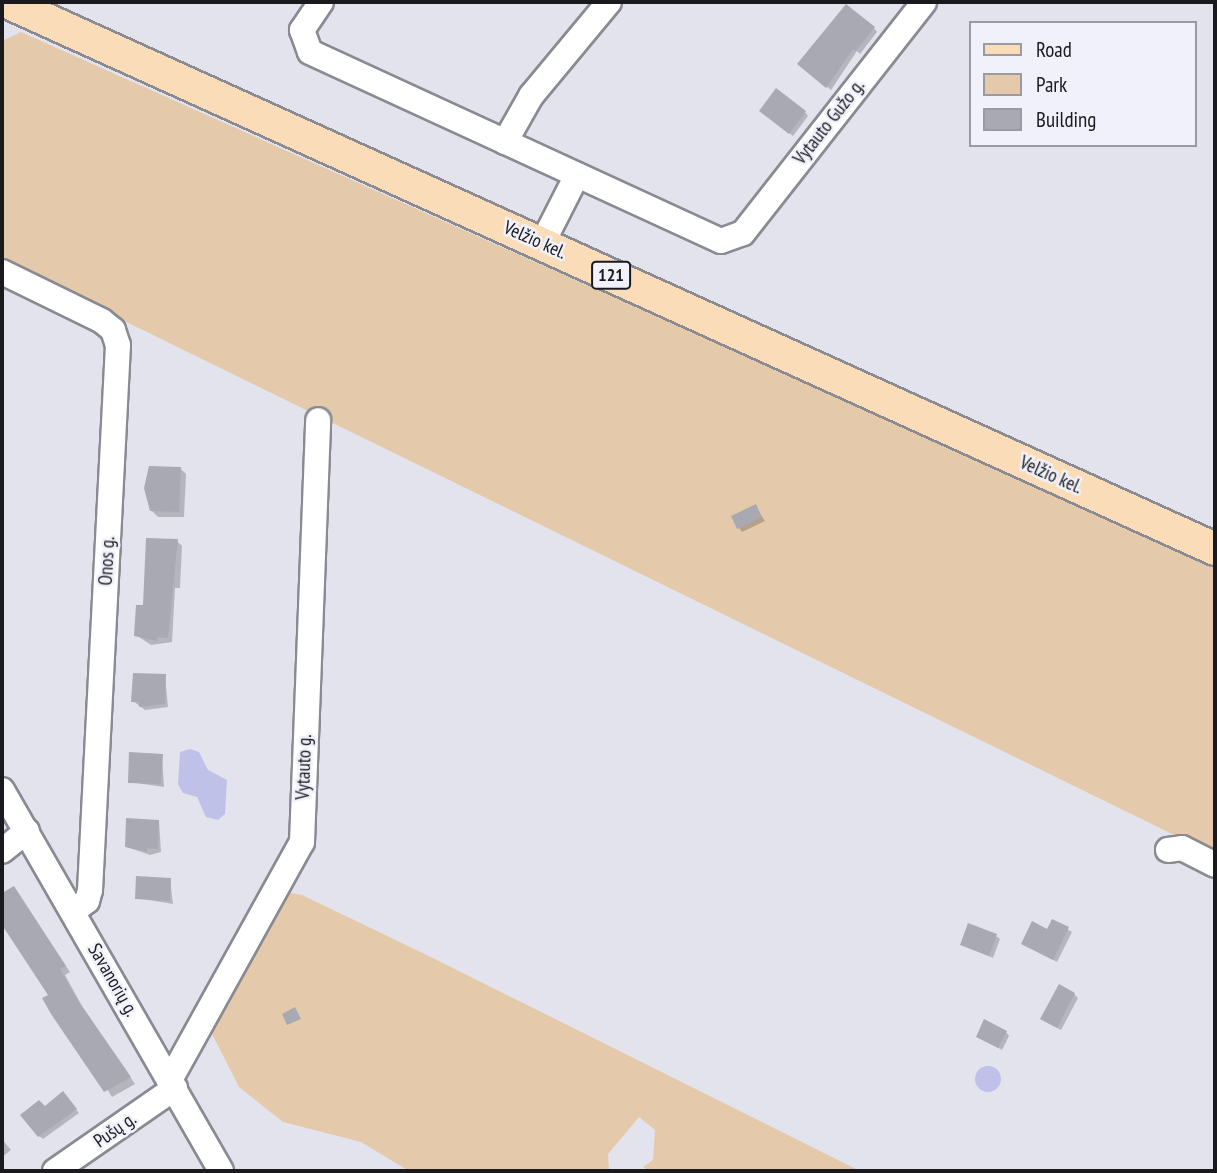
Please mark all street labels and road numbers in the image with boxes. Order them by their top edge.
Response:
street label: Vytauto Gužo g. [789,75,869,169]
street label: Velžio kel. [500,216,570,264]
road number: 121 [590,260,632,290]
street label: Velžio kel. [1016,451,1086,499]
street label: Onos g. [94,536,120,586]
street label: Vytauto g. [291,734,317,800]
street label: Savanorių g. [83,939,143,1021]
street label: Pušų g. [89,1107,141,1153]

